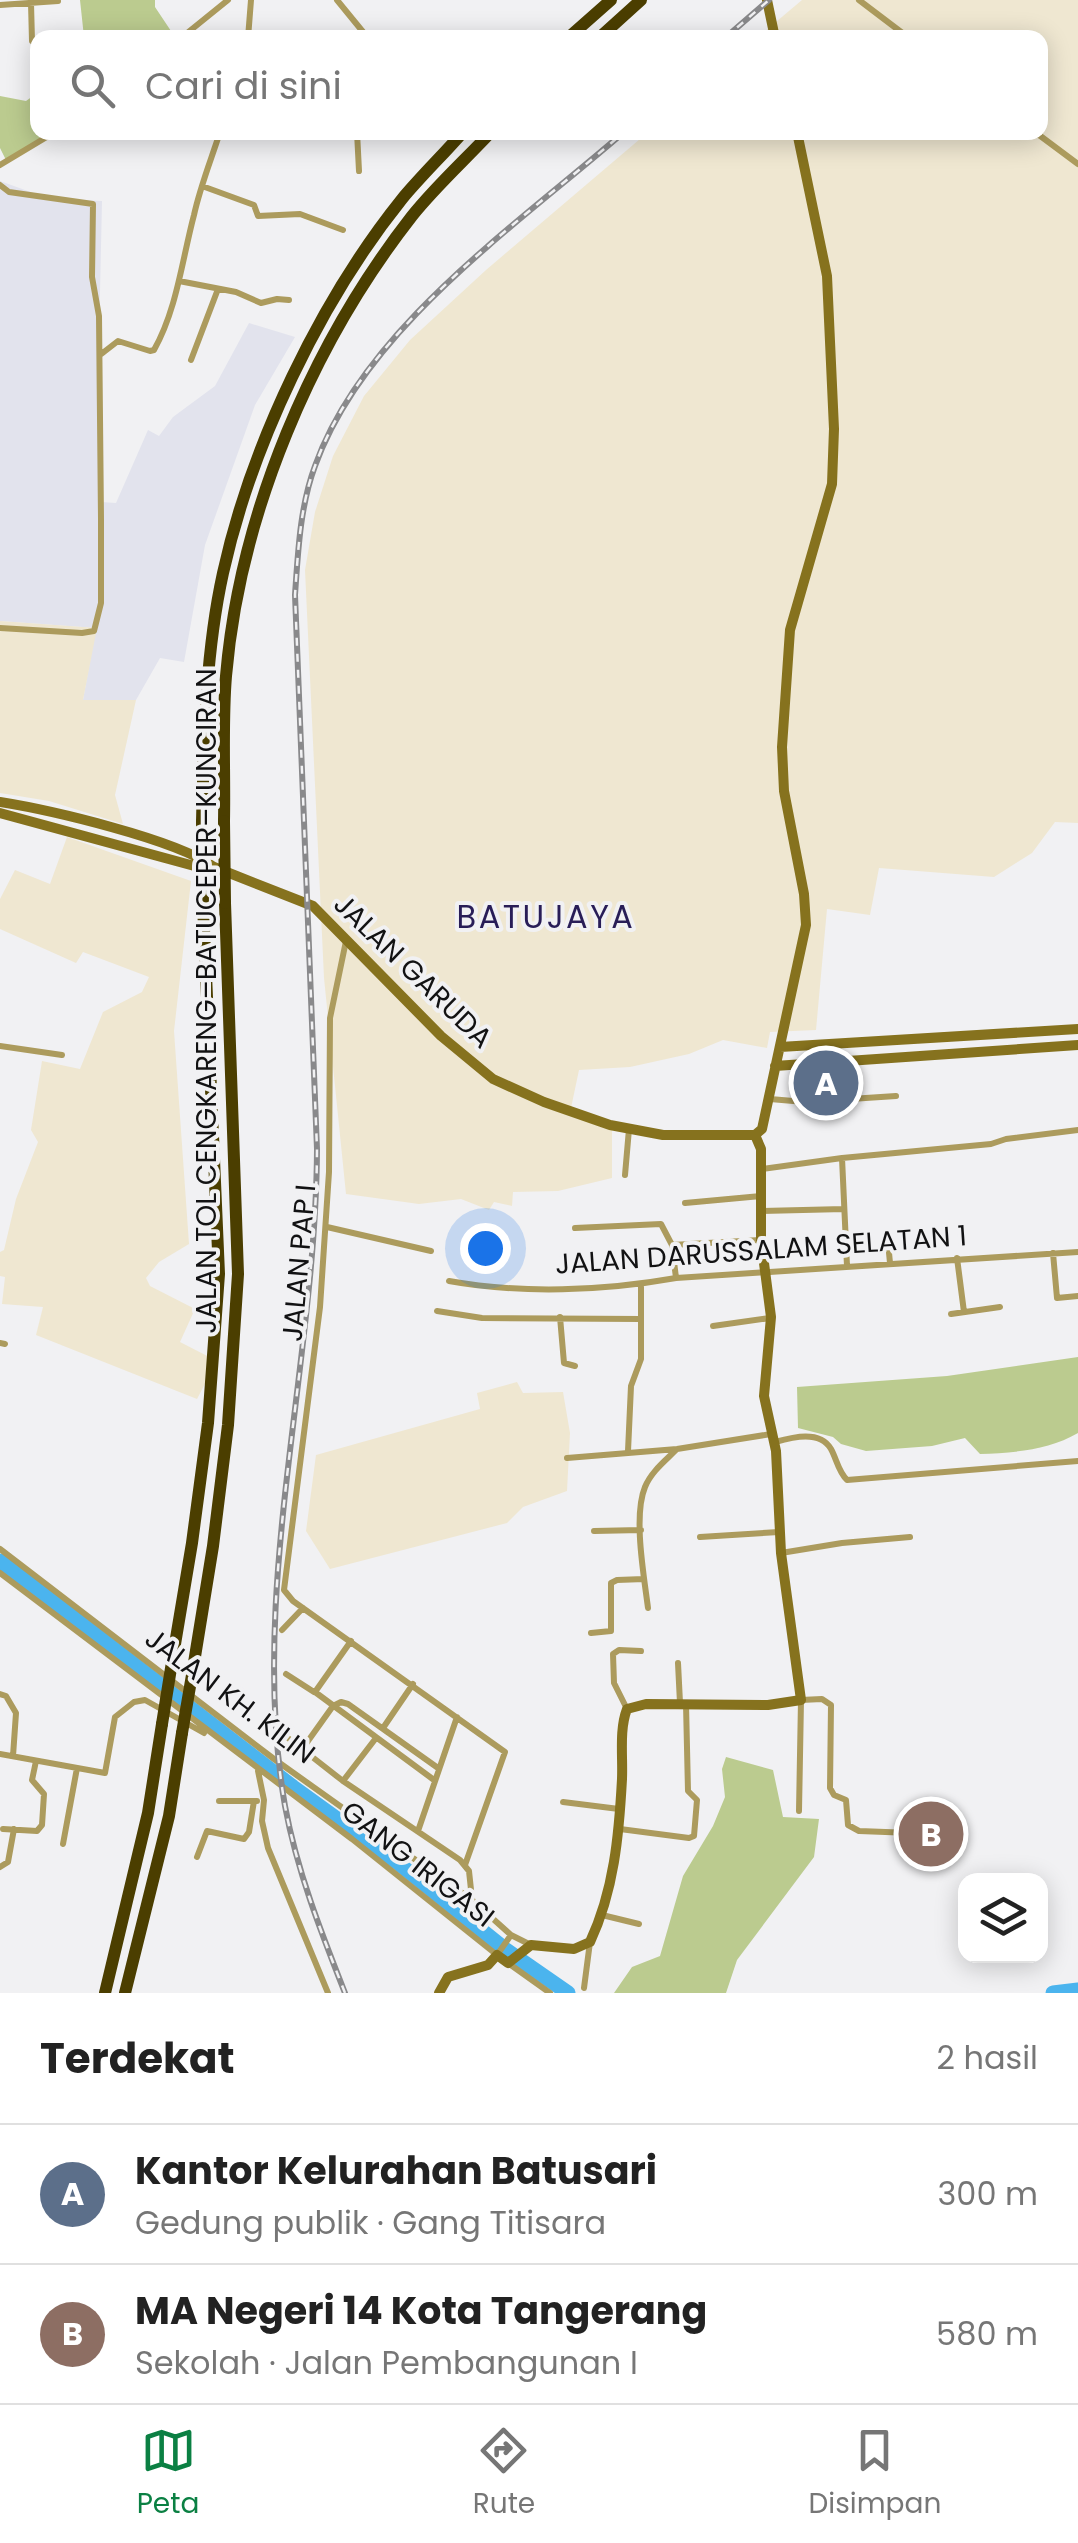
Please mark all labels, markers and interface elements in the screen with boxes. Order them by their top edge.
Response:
search box [30,30,1048,140]
icon: search [65,58,120,113]
text: Cari di sini [145,59,342,112]
street label: JALAN TOL CENGKARENG–BATUCEPER–KUNCIRAN [187,668,226,1334]
street label: JALAN GARUDA [325,885,501,1057]
district label: BATUJAYA [457,894,635,939]
pin: A [794,1046,858,1120]
street label: JALAN PAP I [273,1183,325,1343]
street label: JALAN DARUSSALAM SELATAN 1 [554,1216,968,1284]
your location [460,1223,511,1274]
street label: JALAN KH. KILIN [137,1619,323,1773]
street label: GANG IRIGASI [333,1792,503,1936]
pin: B [898,1796,964,1872]
map controls [958,1873,1048,1963]
button: layers [958,1873,1048,1963]
text: Terdekat [40,2029,235,2088]
text: 2 hasil [936,2035,1038,2080]
text: Kantor Kelurahan Batusari [135,2144,657,2197]
text: A [61,2171,84,2216]
text: 300 m [937,2171,1038,2216]
text: Gedung publik · Gang Titisara [135,2200,606,2245]
text: MA Negeri 14 Kota Tangerang [135,2284,707,2337]
text: B [62,2311,83,2356]
text: 580 m [936,2311,1038,2356]
text: Sekolah · Jalan Pembangunan I [135,2340,638,2385]
tab: Peta [137,2423,199,2525]
tab: Rute [473,2423,535,2525]
tab: Disimpan [809,2423,941,2525]

